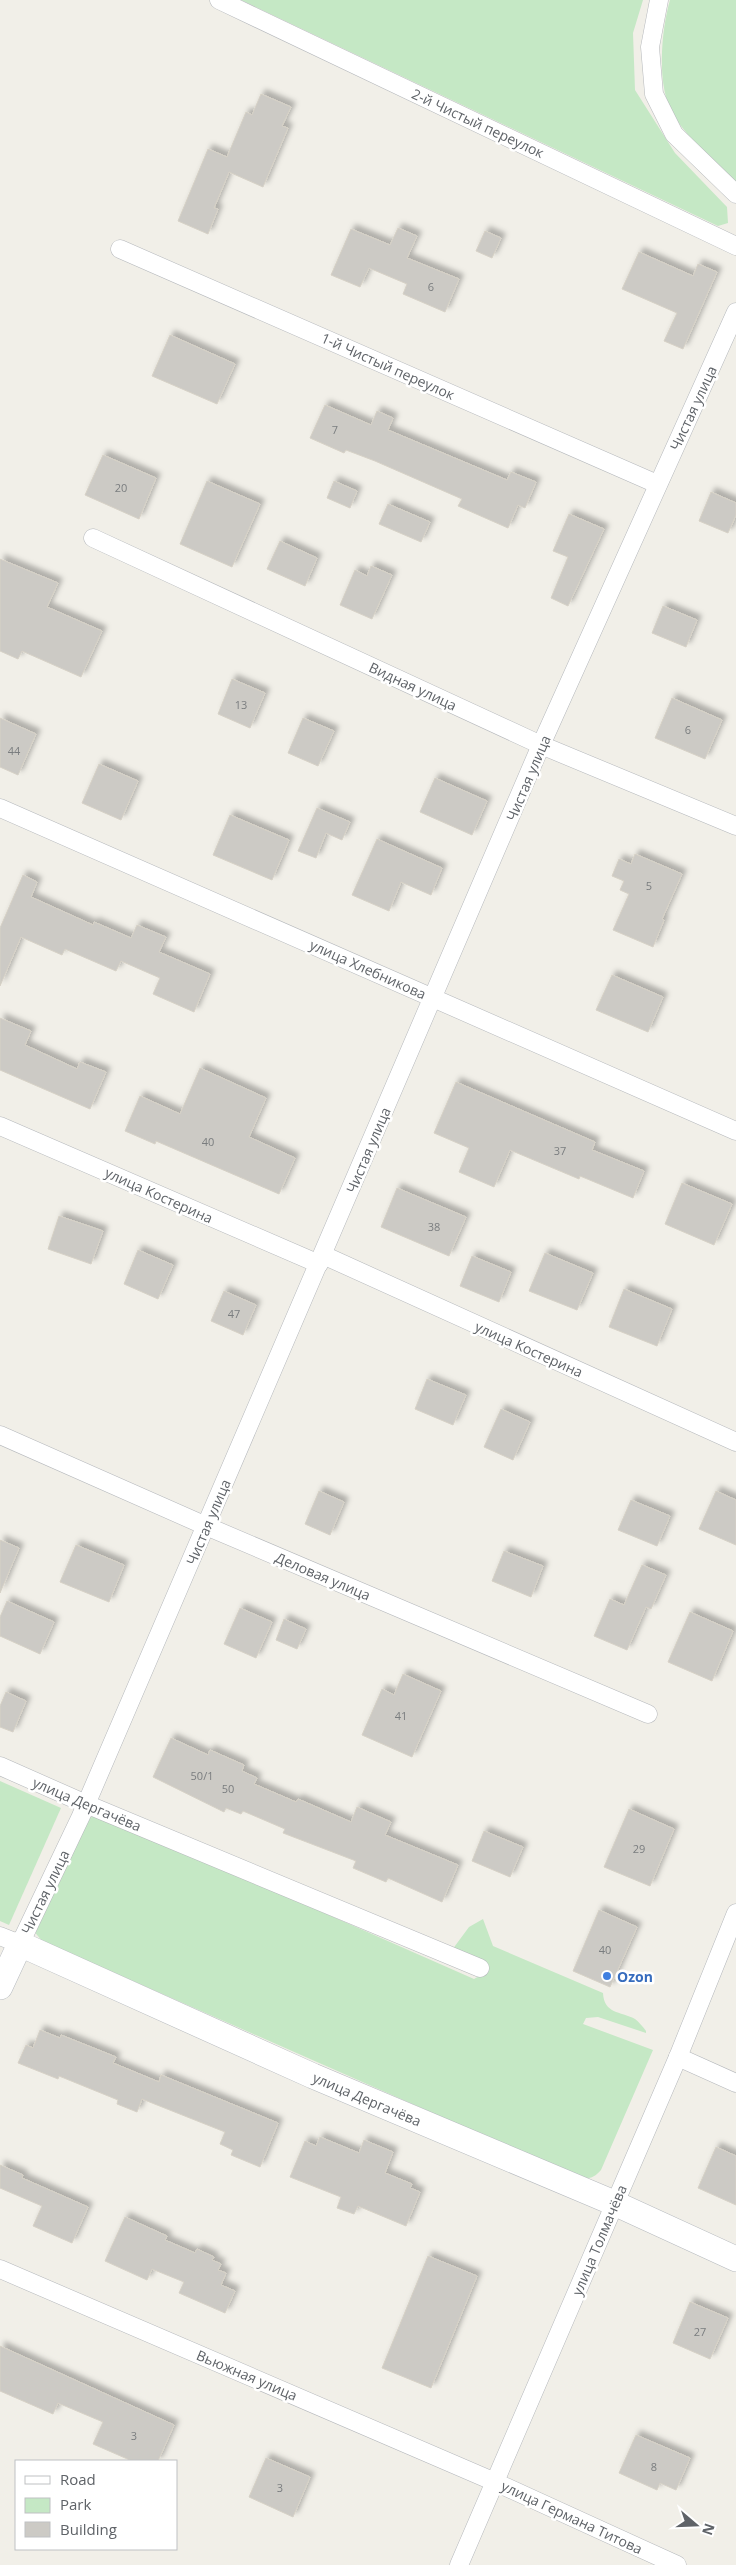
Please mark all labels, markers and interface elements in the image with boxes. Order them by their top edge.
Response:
street label: 2-й Чистый переулок [409,84,548,162]
house number: 6 [428,279,434,294]
street label: 1-й Чистый переулок [318,328,458,404]
street label: Чистая улица [665,363,721,453]
house number: 7 [332,422,338,437]
house number: 20 [115,480,127,495]
street label: Видная улица [366,657,460,715]
house number: 13 [235,697,247,712]
house number: 6 [685,722,691,737]
street label: Чистая улица [501,732,555,824]
house number: 44 [8,743,21,758]
house number: 5 [646,878,652,893]
street label: улица Хлебникова [307,935,429,1003]
street label: Чистая улица [341,1104,395,1196]
house number: 40 [202,1134,214,1149]
house number: 37 [554,1143,566,1158]
street label: улица Костерина [102,1163,216,1227]
house number: 38 [428,1219,440,1234]
house number: 47 [228,1306,240,1321]
street label: улица Костерина [472,1317,586,1381]
street label: Чистая улица [181,1476,235,1568]
street label: Деловая улица [273,1547,373,1605]
house number: 41 [395,1708,407,1723]
house number: 50/1 [191,1768,213,1783]
street label: улица Дергачёва [30,1773,144,1835]
house number: 50 [222,1781,234,1796]
house number: 29 [633,1841,645,1856]
street label: Чистая улица [16,1847,74,1937]
house number: 40 [599,1942,611,1957]
place label: Ozon [617,1967,653,1986]
marker: Ozon [601,1970,613,1982]
street label: улица Дергачёва [310,2068,424,2130]
street label: улица Толмачёва [567,2182,631,2298]
house number: 27 [694,2324,706,2339]
street label: Вьюжная улица [194,2345,300,2405]
house number: 3 [131,2428,137,2443]
house number: 8 [651,2459,657,2474]
legend [15,2460,178,2550]
text: Road [60,2469,96,2489]
street label: улица Германа Титова [498,2476,646,2558]
house number: 3 [277,2480,283,2495]
text: Park [60,2494,91,2514]
north arrow [671,2500,721,2550]
text: Building [60,2519,117,2539]
text: N [698,2521,720,2538]

